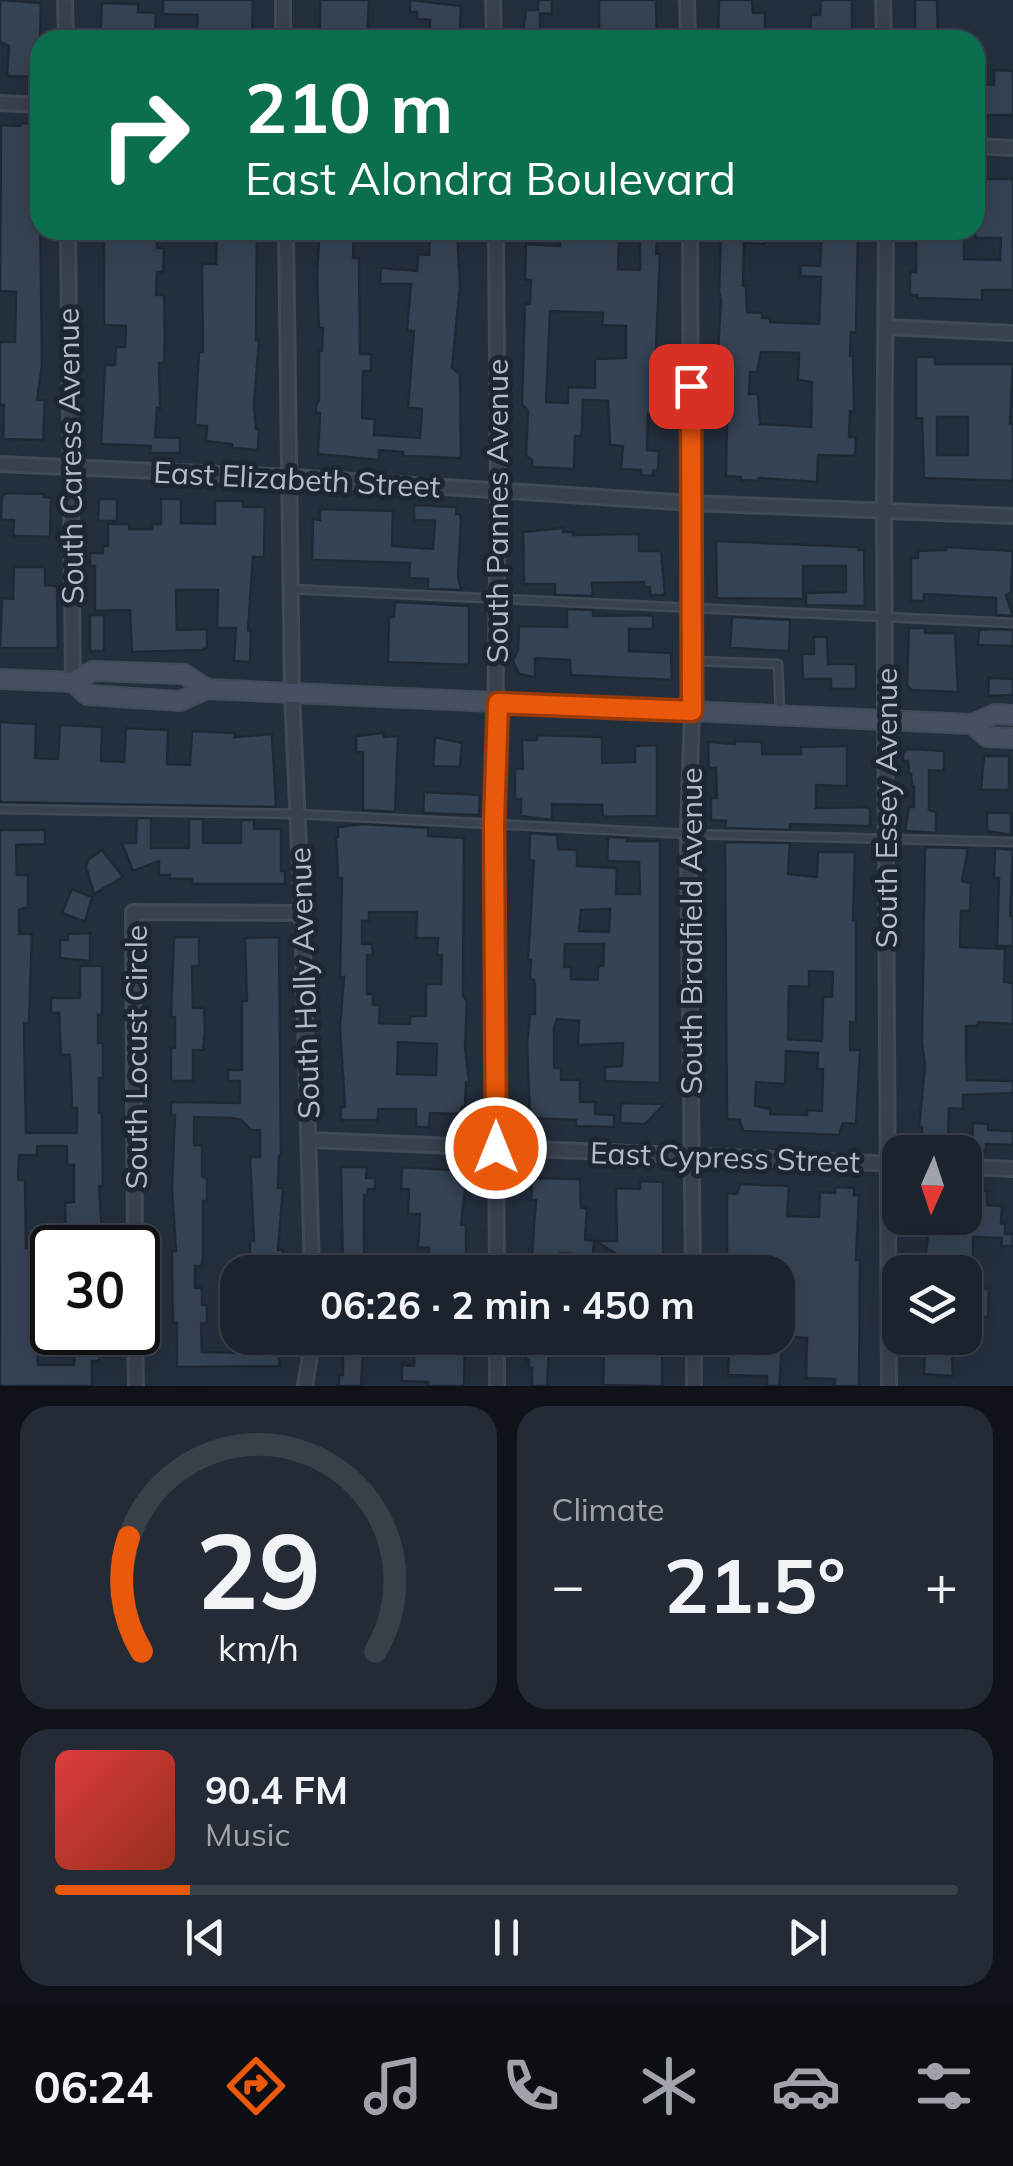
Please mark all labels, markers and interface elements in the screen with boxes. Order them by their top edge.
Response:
text: 210 m [245,63,453,151]
icon: right [80,70,210,200]
text: East Alondra Boulevard [245,150,736,206]
street label: South Caress Avenue [48,308,92,604]
pin [649,344,734,429]
street label: South Pannes Avenue [478,359,516,663]
icon: arrive [664,359,719,414]
street label: East Elizabeth Street [153,453,441,505]
street label: South Essey Avenue [867,668,905,948]
street label: South Bradfield Avenue [672,767,710,1095]
street label: South Holly Avenue [280,847,328,1119]
street label: South Locust Circle [117,925,155,1189]
position arrow [444,1096,548,1200]
street label: East Cypress Street [590,1133,860,1181]
north arrow [882,1135,982,1235]
map controls [882,1135,982,1355]
speed limit sign: 30 [30,1225,160,1355]
button: layers [882,1255,982,1355]
text: 06:26 · 2 min · 450 m [320,1281,695,1329]
text: Climate [552,1489,664,1529]
text: 29 [196,1504,321,1635]
text: 21.5° [664,1538,846,1632]
text: − [552,1550,585,1619]
text: + [925,1550,958,1619]
text: km/h [218,1625,299,1670]
text: 90.4 FM [205,1766,348,1814]
text: Music [205,1814,290,1854]
icon: previous [178,1910,233,1965]
icon: pause [479,1910,534,1965]
icon: next [780,1910,835,1965]
icon: directions [221,2051,291,2121]
icon: music [358,2051,428,2121]
icon: phone [496,2051,566,2121]
icon: climate [634,2051,704,2121]
icon: car [771,2051,841,2121]
icon: filters [909,2051,979,2121]
text: 06:24 [34,2058,153,2114]

